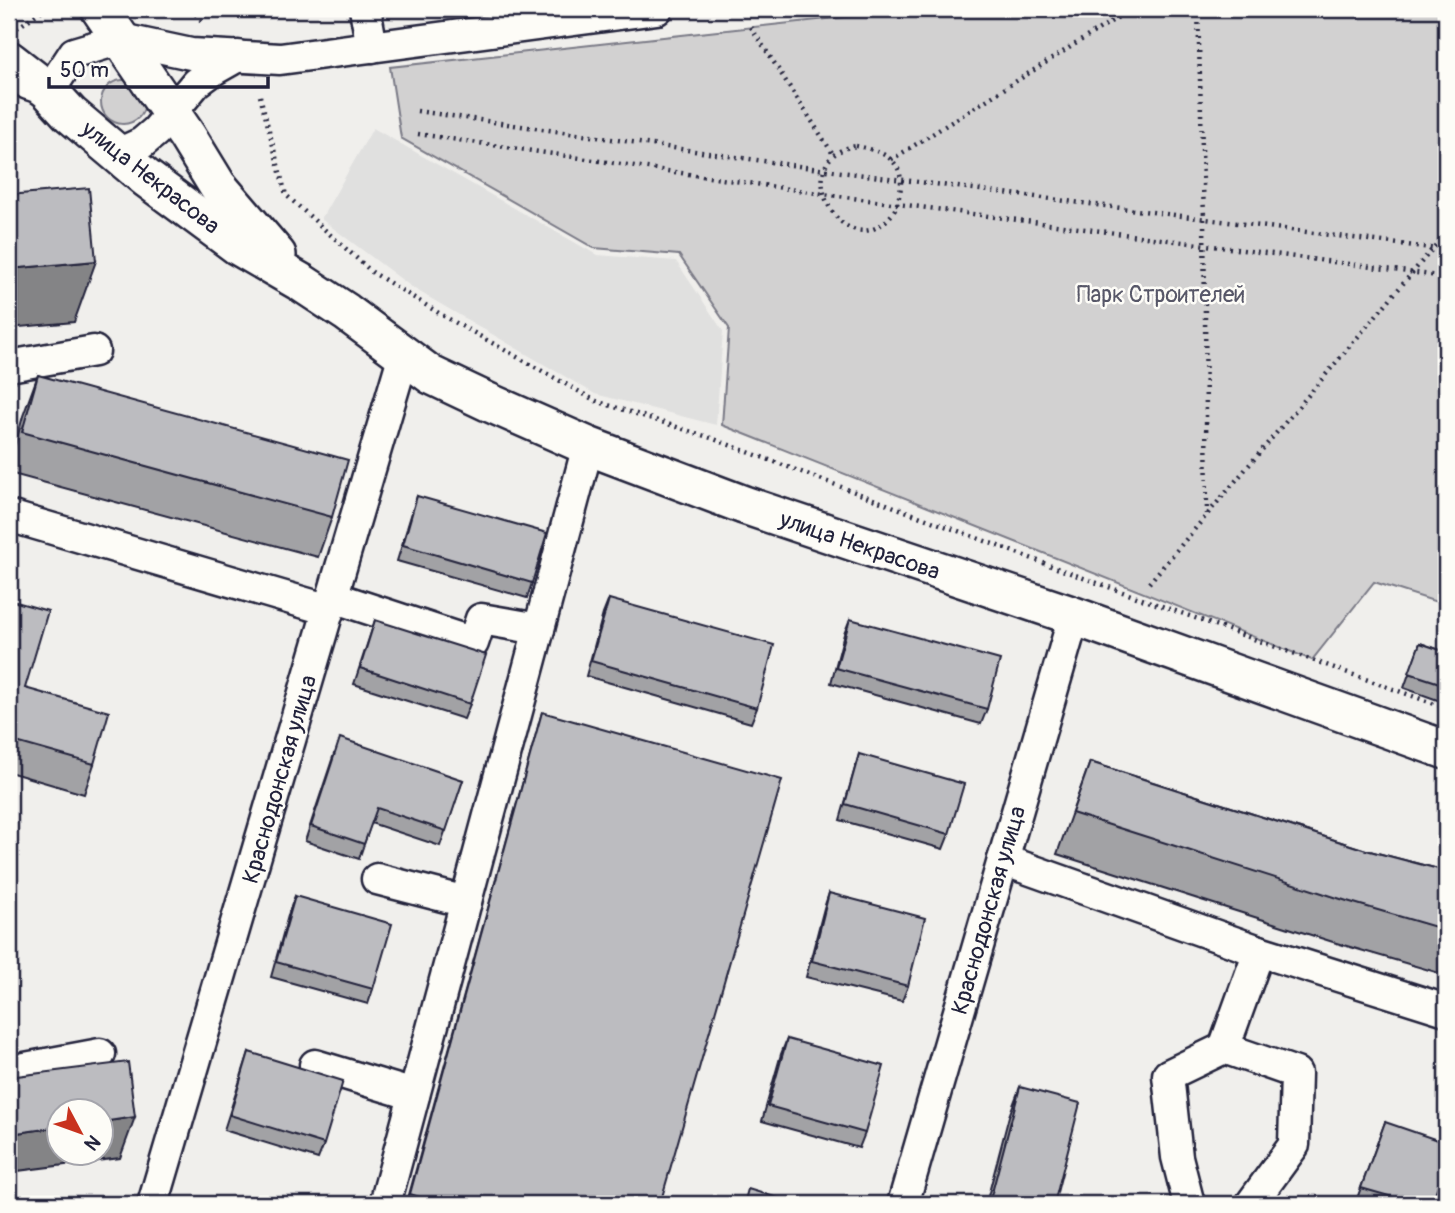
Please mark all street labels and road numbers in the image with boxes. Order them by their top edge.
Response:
street label: улица Некрасова [75,114,226,240]
street label: улица Некрасова [775,504,944,586]
street label: Краснодонская улица [236,672,323,887]
street label: Краснодонская улица [945,803,1032,1018]

